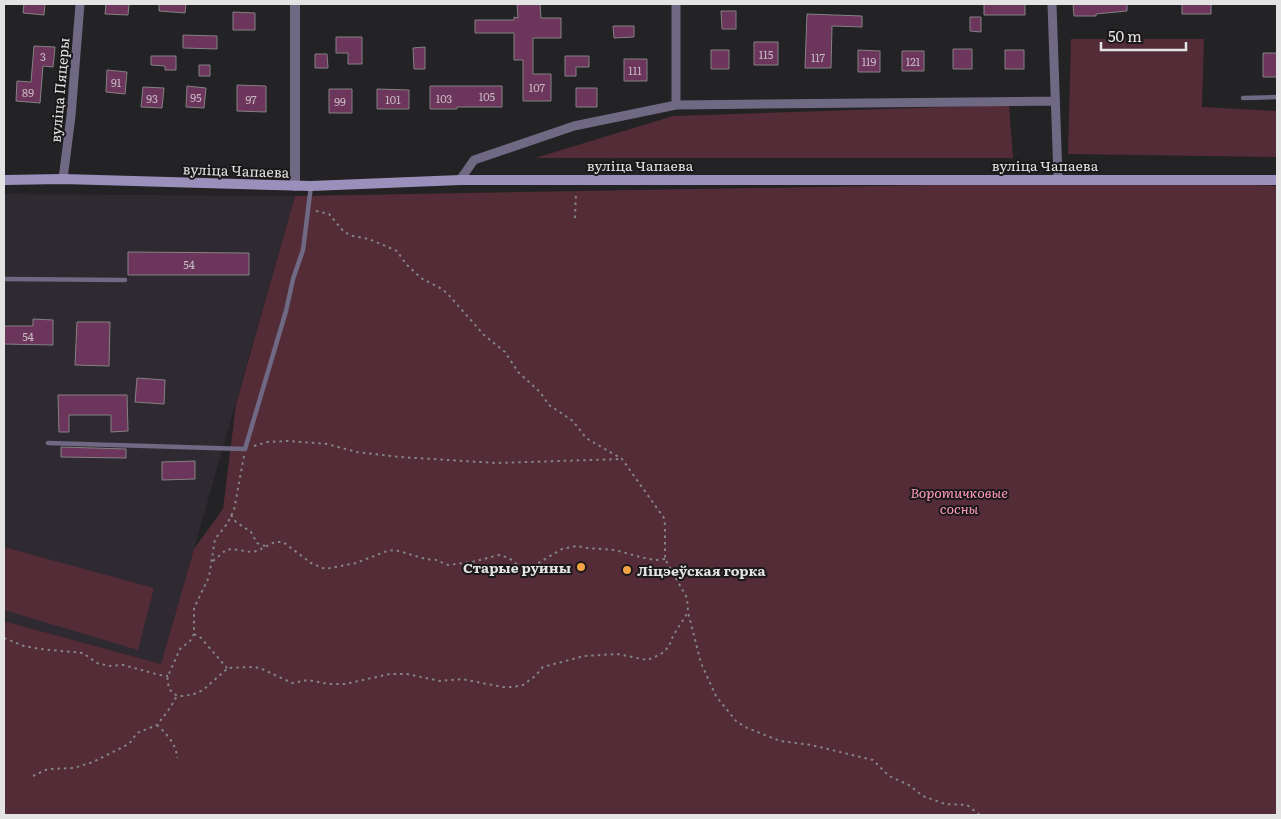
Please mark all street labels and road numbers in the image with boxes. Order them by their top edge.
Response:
street label: вуліца Пяцеры [44,37,74,143]
street label: вуліца Чапаева [587,155,694,175]
street label: вуліца Чапаева [992,155,1099,175]
street label: вуліца Чапаева [182,158,290,182]

